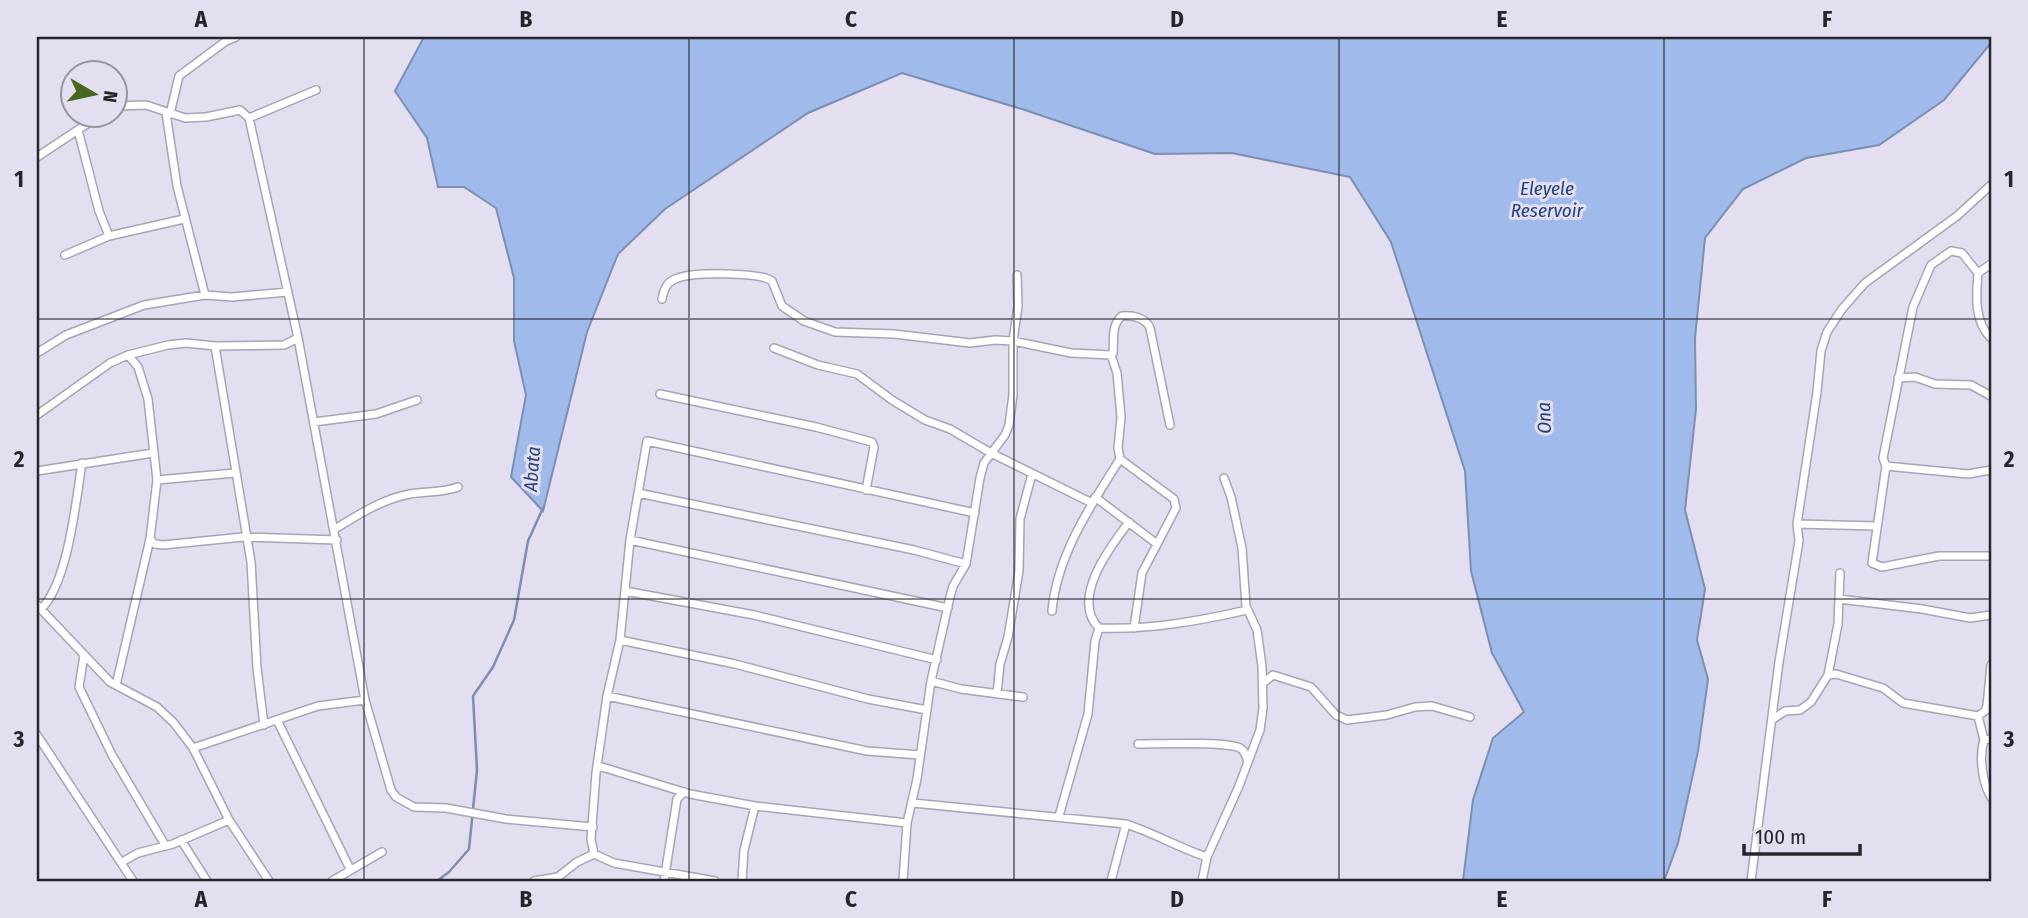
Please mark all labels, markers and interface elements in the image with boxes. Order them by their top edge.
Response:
text: A [194,5,208,33]
text: B [520,5,533,33]
text: C [845,5,857,33]
text: D [1170,5,1184,33]
text: E [1497,5,1508,33]
text: F [1822,5,1832,33]
north arrow [60,60,130,130]
text: N [98,89,123,104]
text: 1 [14,165,24,193]
text: 1 [2004,165,2014,193]
water label: Eleyele Reservoir [1511,177,1585,222]
water label: Ona [1532,402,1556,434]
text: 2 [13,445,25,473]
text: 2 [2003,445,2015,473]
water label: Abata [519,446,545,493]
text: 3 [13,725,25,753]
text: 3 [2003,725,2015,753]
scale bar [1744,813,1860,857]
text: 100 m [1755,824,1806,850]
text: A [194,885,208,913]
text: B [520,885,533,913]
text: C [845,885,857,913]
text: D [1170,885,1184,913]
text: E [1497,885,1508,913]
text: F [1822,885,1832,913]

